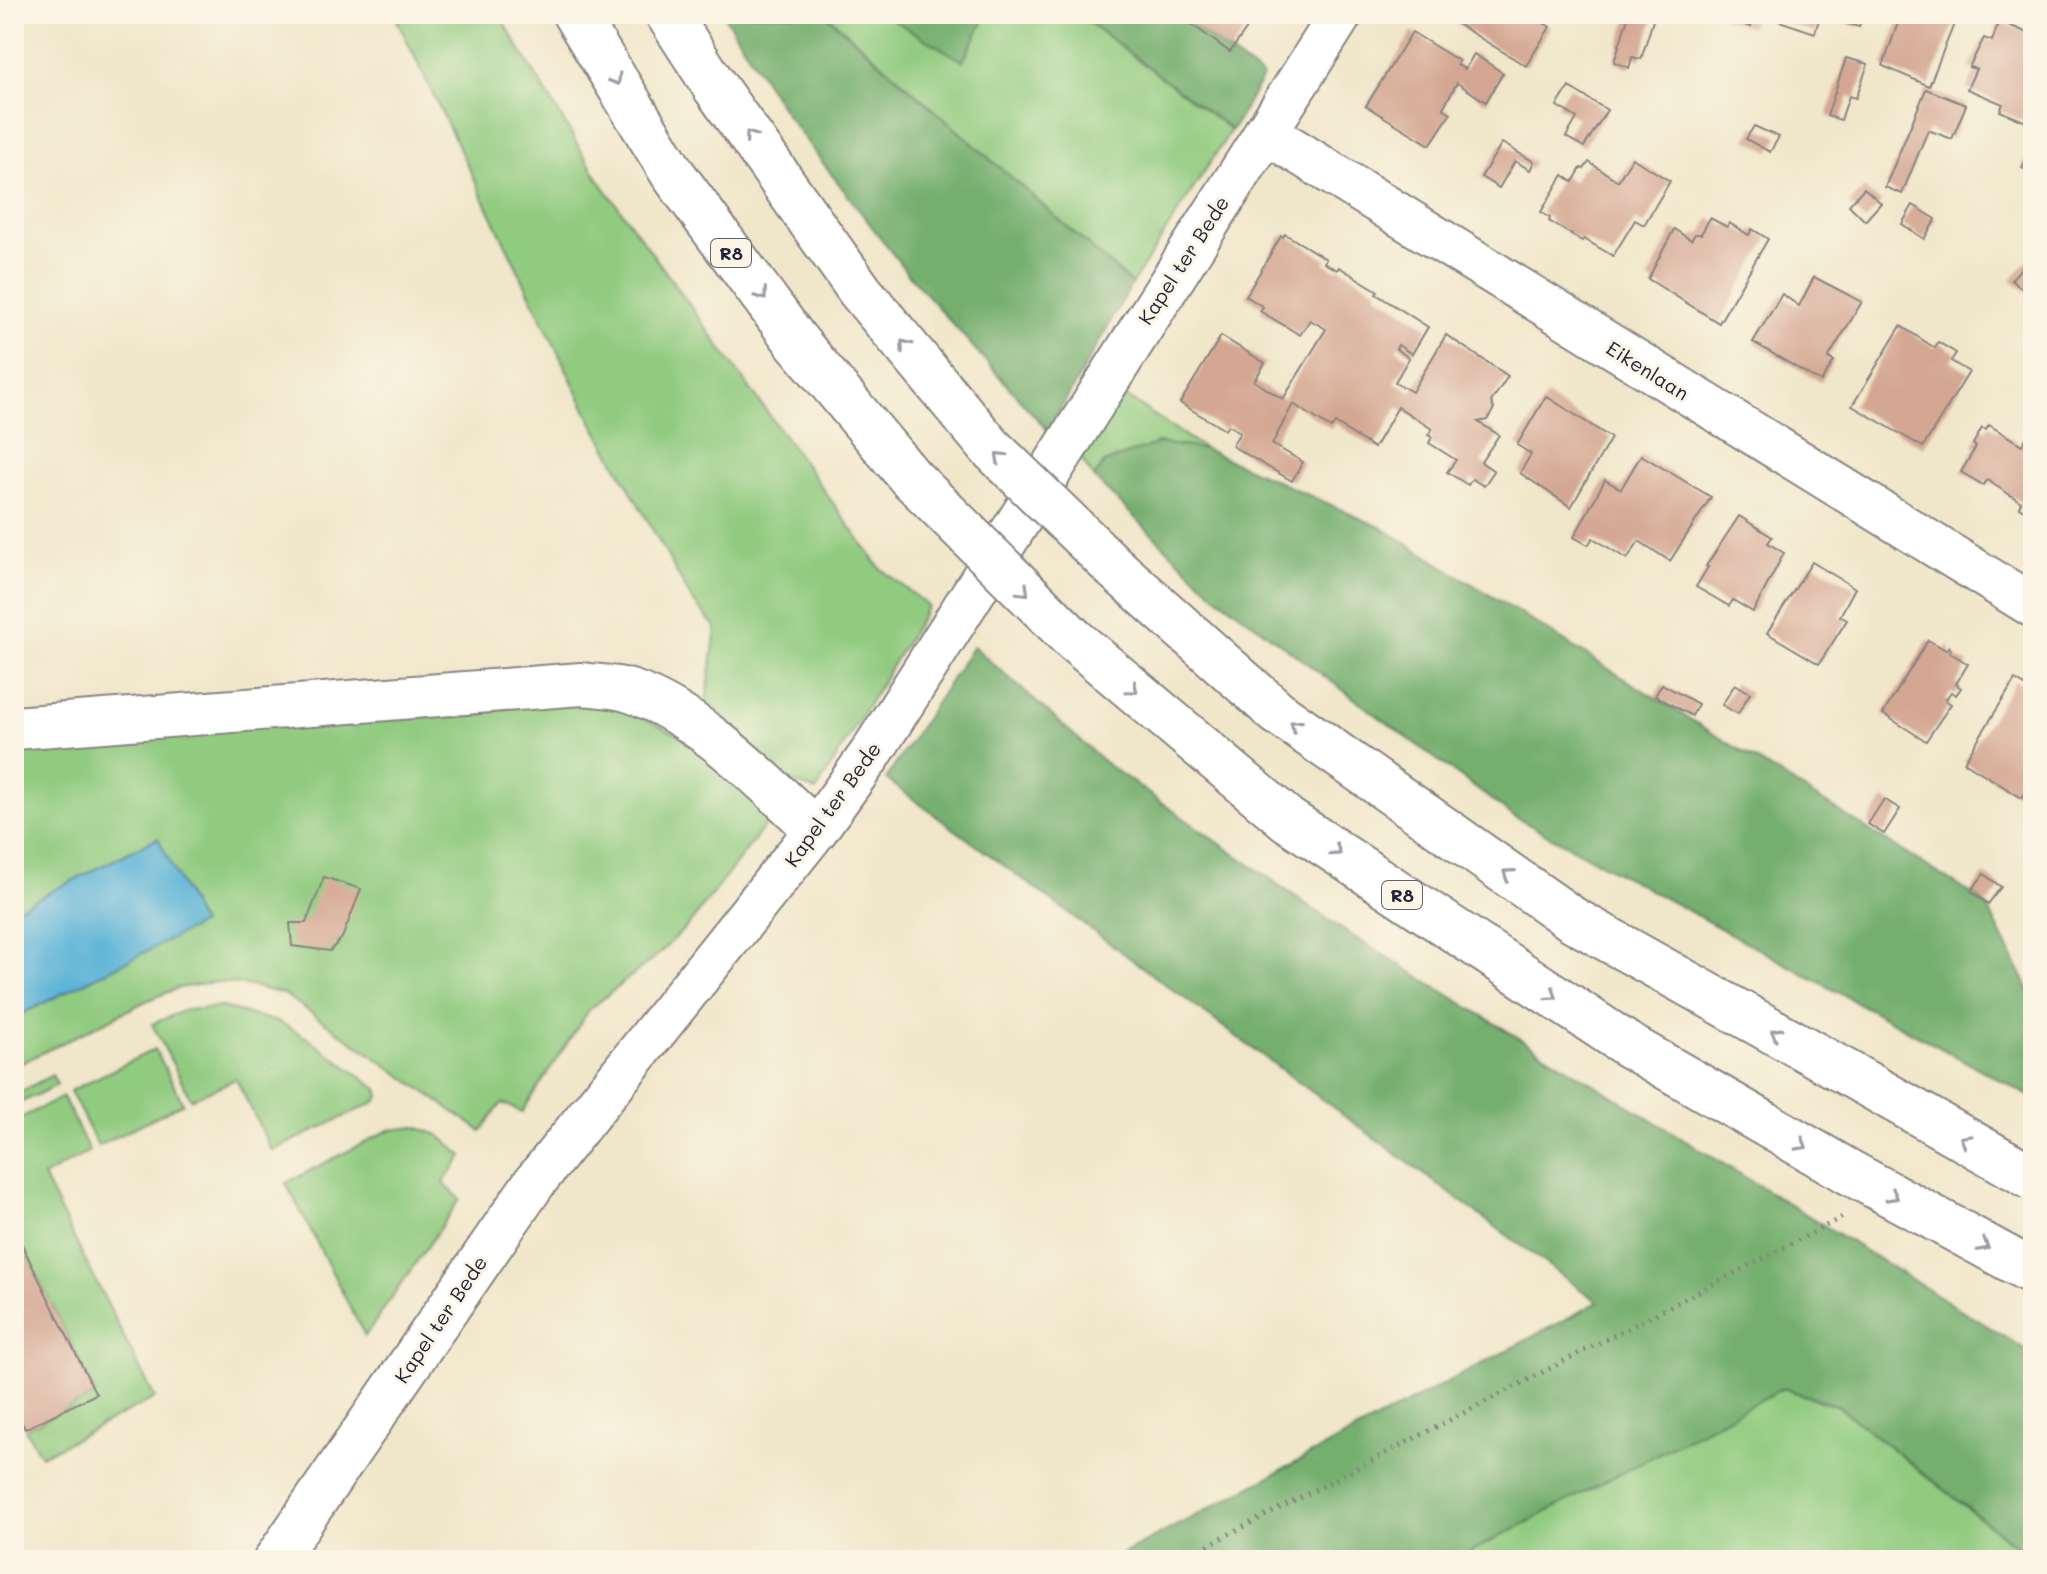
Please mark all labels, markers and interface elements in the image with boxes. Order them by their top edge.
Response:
one-way arrow [606,72,621,86]
one-way arrow [745,131,760,145]
street label: Kapel ter Bede [1132,191,1234,329]
road number: R8 [711,239,751,267]
one-way arrow [752,287,767,301]
street label: Eikenlaan [1602,334,1694,406]
one-way arrow [900,340,915,354]
one-way arrow [995,451,1009,466]
one-way arrow [1015,582,1029,597]
one-way arrow [1124,679,1138,694]
one-way arrow [1290,720,1304,735]
street label: Kapel ter Bede [778,736,886,872]
one-way arrow [1327,842,1341,857]
one-way arrow [1502,869,1516,884]
road number: R8 [1382,881,1422,909]
one-way arrow [1544,985,1558,1000]
one-way arrow [1770,1027,1785,1043]
one-way arrow [1959,1134,1974,1150]
one-way arrow [1793,1135,1807,1151]
one-way arrow [1884,1186,1898,1202]
one-way arrow [1976,1236,1990,1252]
street label: Kapel ter Bede [388,1250,492,1388]

